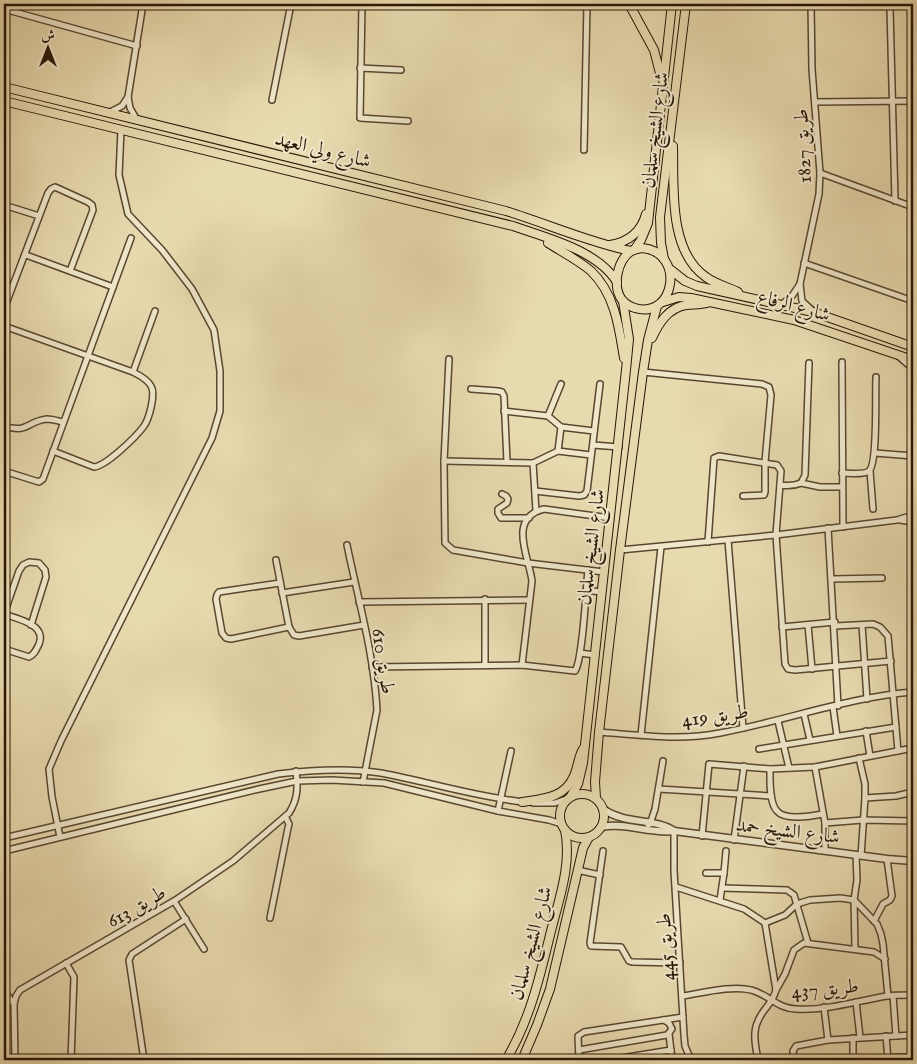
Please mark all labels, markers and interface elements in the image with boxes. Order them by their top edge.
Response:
north arrow [22,22,72,72]
text: ش [41,27,55,45]
street label: شارع الشيخ سلمان [636,71,679,190]
street label: طريق 1827 [789,108,818,184]
street label: شارع ولي العهد [271,126,373,178]
street label: شارع الرفاع [753,285,833,332]
street label: شارع الشيخ سلمان [572,488,615,607]
street label: طريق 610 [365,626,400,696]
street label: طريق 419 [680,699,750,734]
street label: شارع الشيخ حمد [734,813,841,854]
street label: طريق 613 [103,880,171,934]
street label: شارع الشيخ سلمان [504,884,563,1004]
street label: طريق 445 [652,912,681,982]
street label: طريق 437 [790,974,860,1005]

